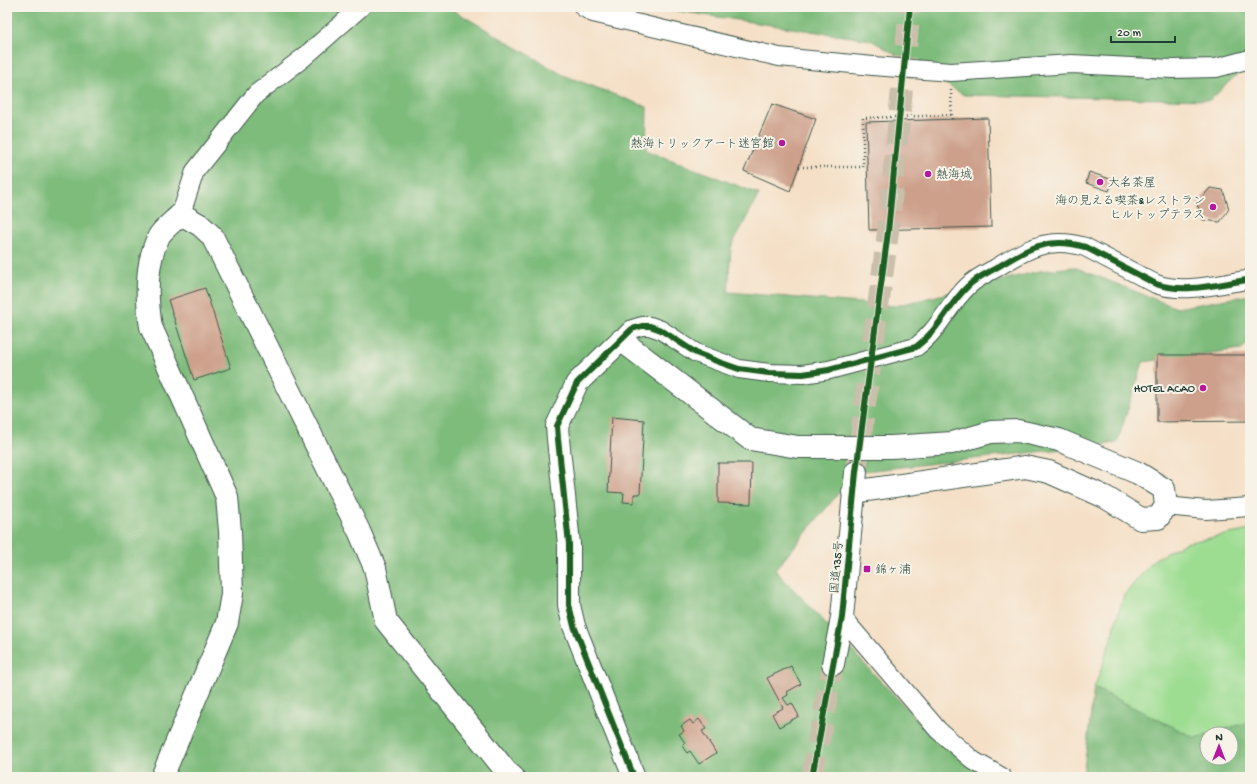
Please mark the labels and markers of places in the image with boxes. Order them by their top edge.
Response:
place label: 熱海トリックアート迷宮館 [630,137,774,152]
marker: 熱海トリックアート迷宮館 [777,138,787,148]
place label: 熱海城 [936,168,972,183]
marker: 熱海城 [923,169,933,179]
place label: 大名茶屋 [1108,176,1156,191]
marker: 大名茶屋 [1095,177,1105,187]
place label: 海の見える喫茶&レストラン ヒルトップテラス [1055,194,1205,223]
marker: 海の見える喫茶&レストラン ヒルトップテラス [1208,202,1218,212]
place label: HOTEL ACAO [1134,383,1195,397]
marker: HOTEL ACAO [1198,383,1208,393]
place label: 錦ヶ浦 [875,563,911,578]
marker: 錦ヶ浦 [862,564,872,574]

